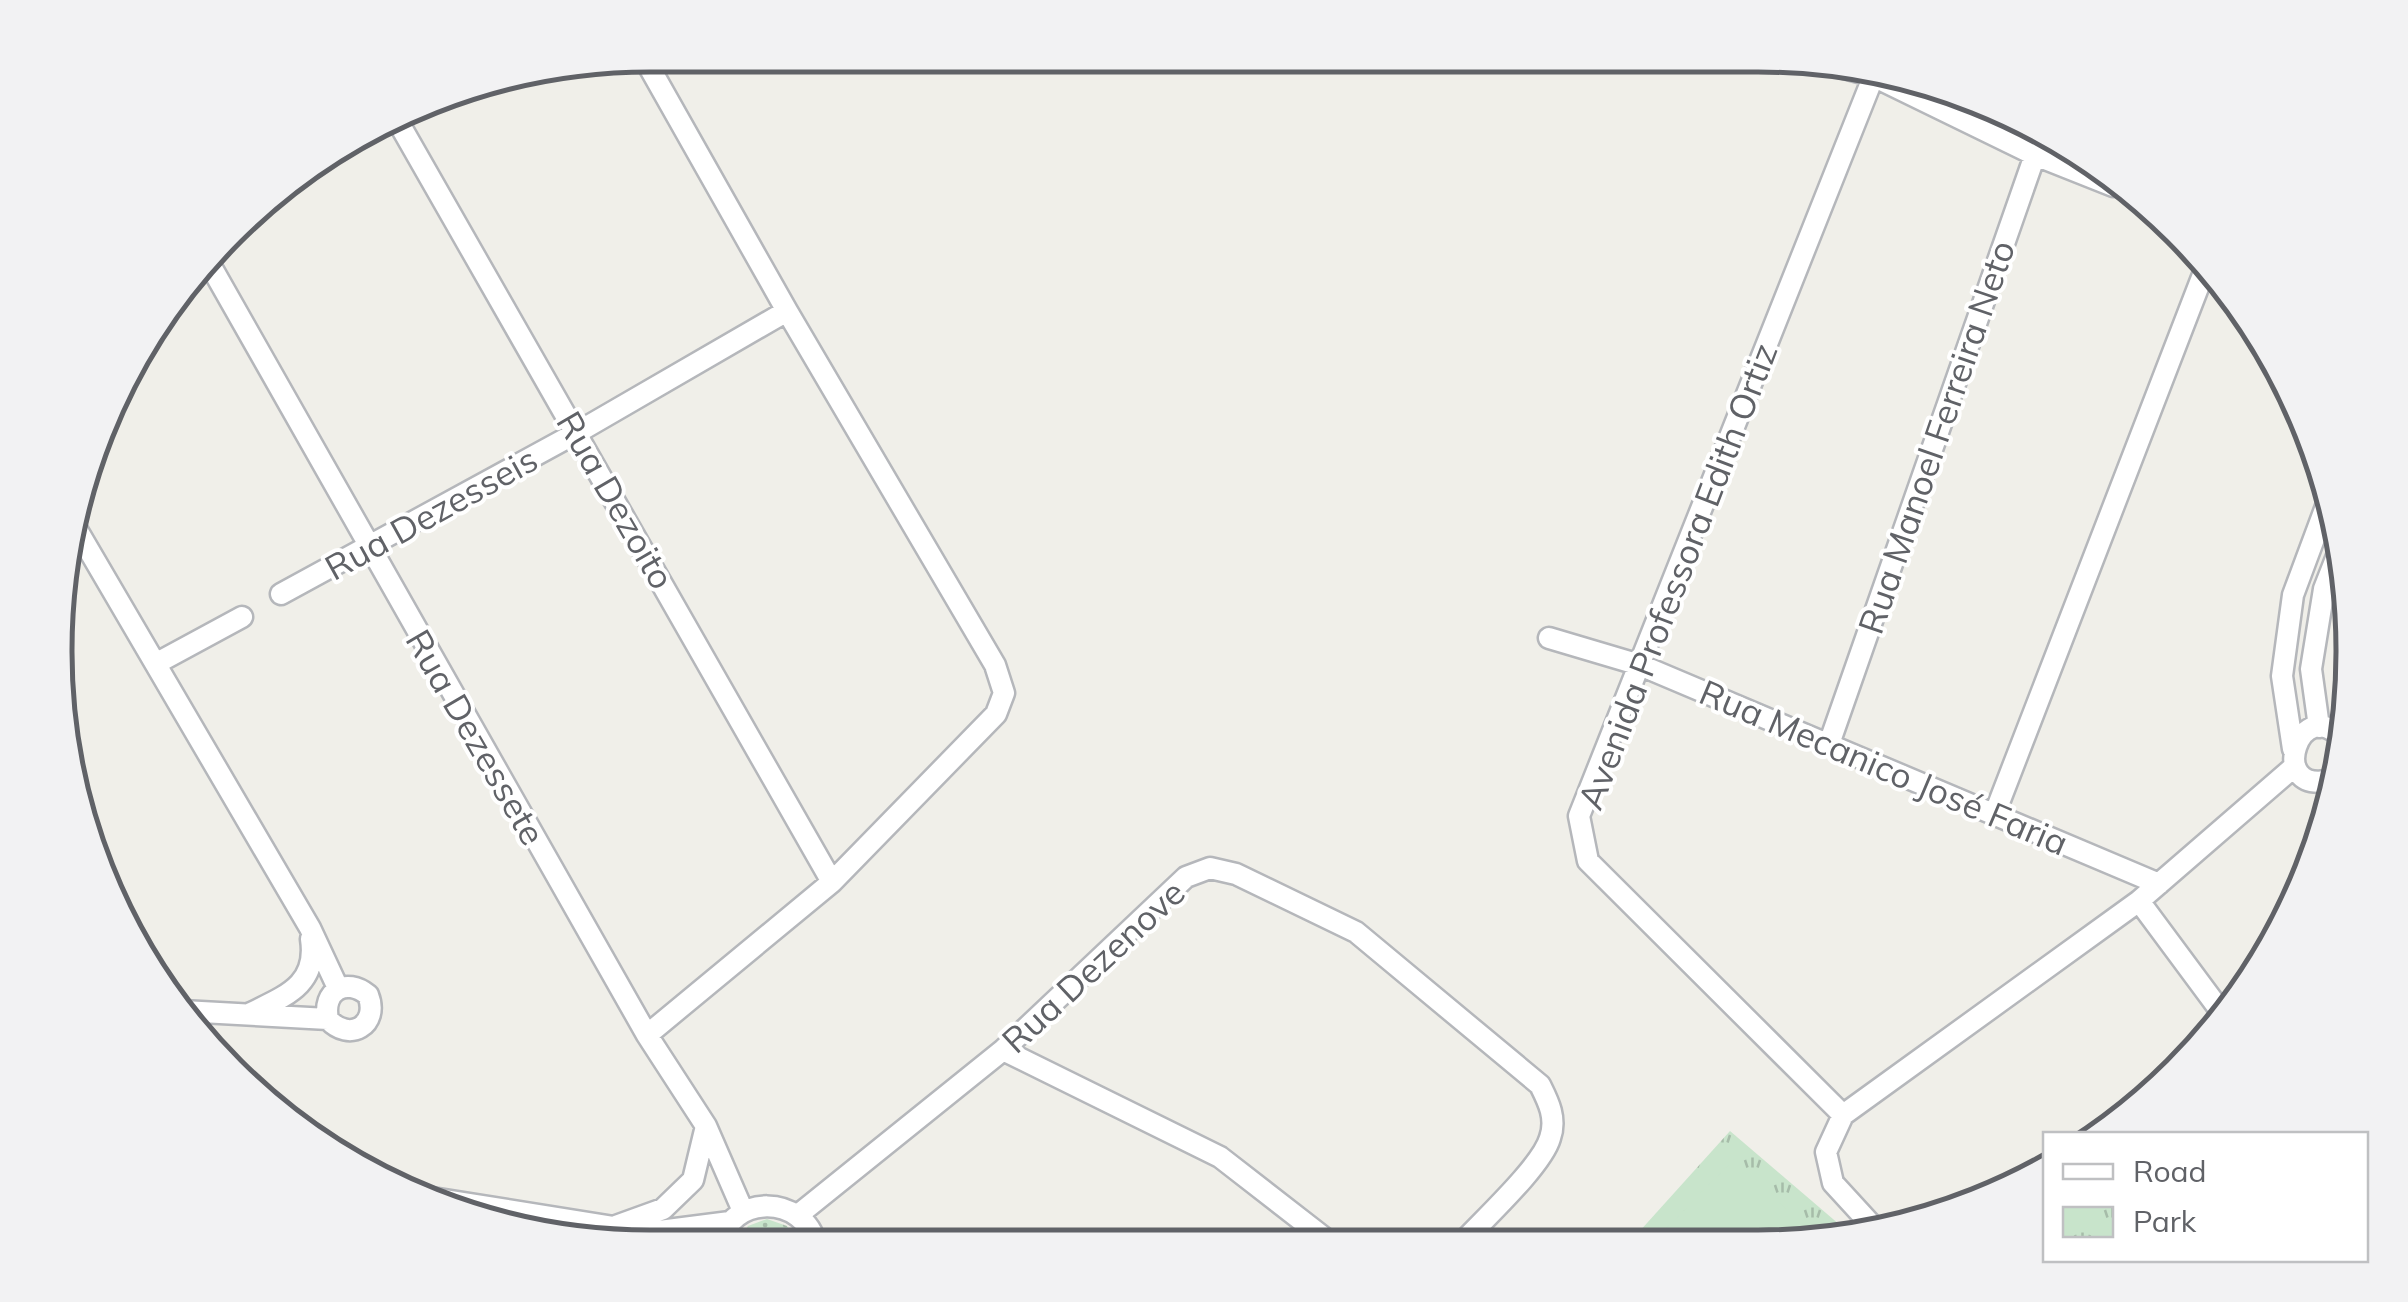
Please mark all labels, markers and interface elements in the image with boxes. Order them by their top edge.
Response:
street label: Rua Manoel Ferreira Neto [1848,235,2024,639]
street label: Avenida Professora Edith Ortiz [1568,337,1786,815]
street label: Rua Dezoito [547,403,685,597]
street label: Rua Dezesseis [317,437,545,589]
street label: Rua Dezessete [397,621,555,853]
street label: Rua Mecanico José Faria [1693,669,2075,865]
street label: Rua Dezenove [992,870,1194,1062]
legend [2043,1132,2368,1262]
text: Road [2133,1152,2207,1190]
text: Park [2133,1202,2197,1240]

